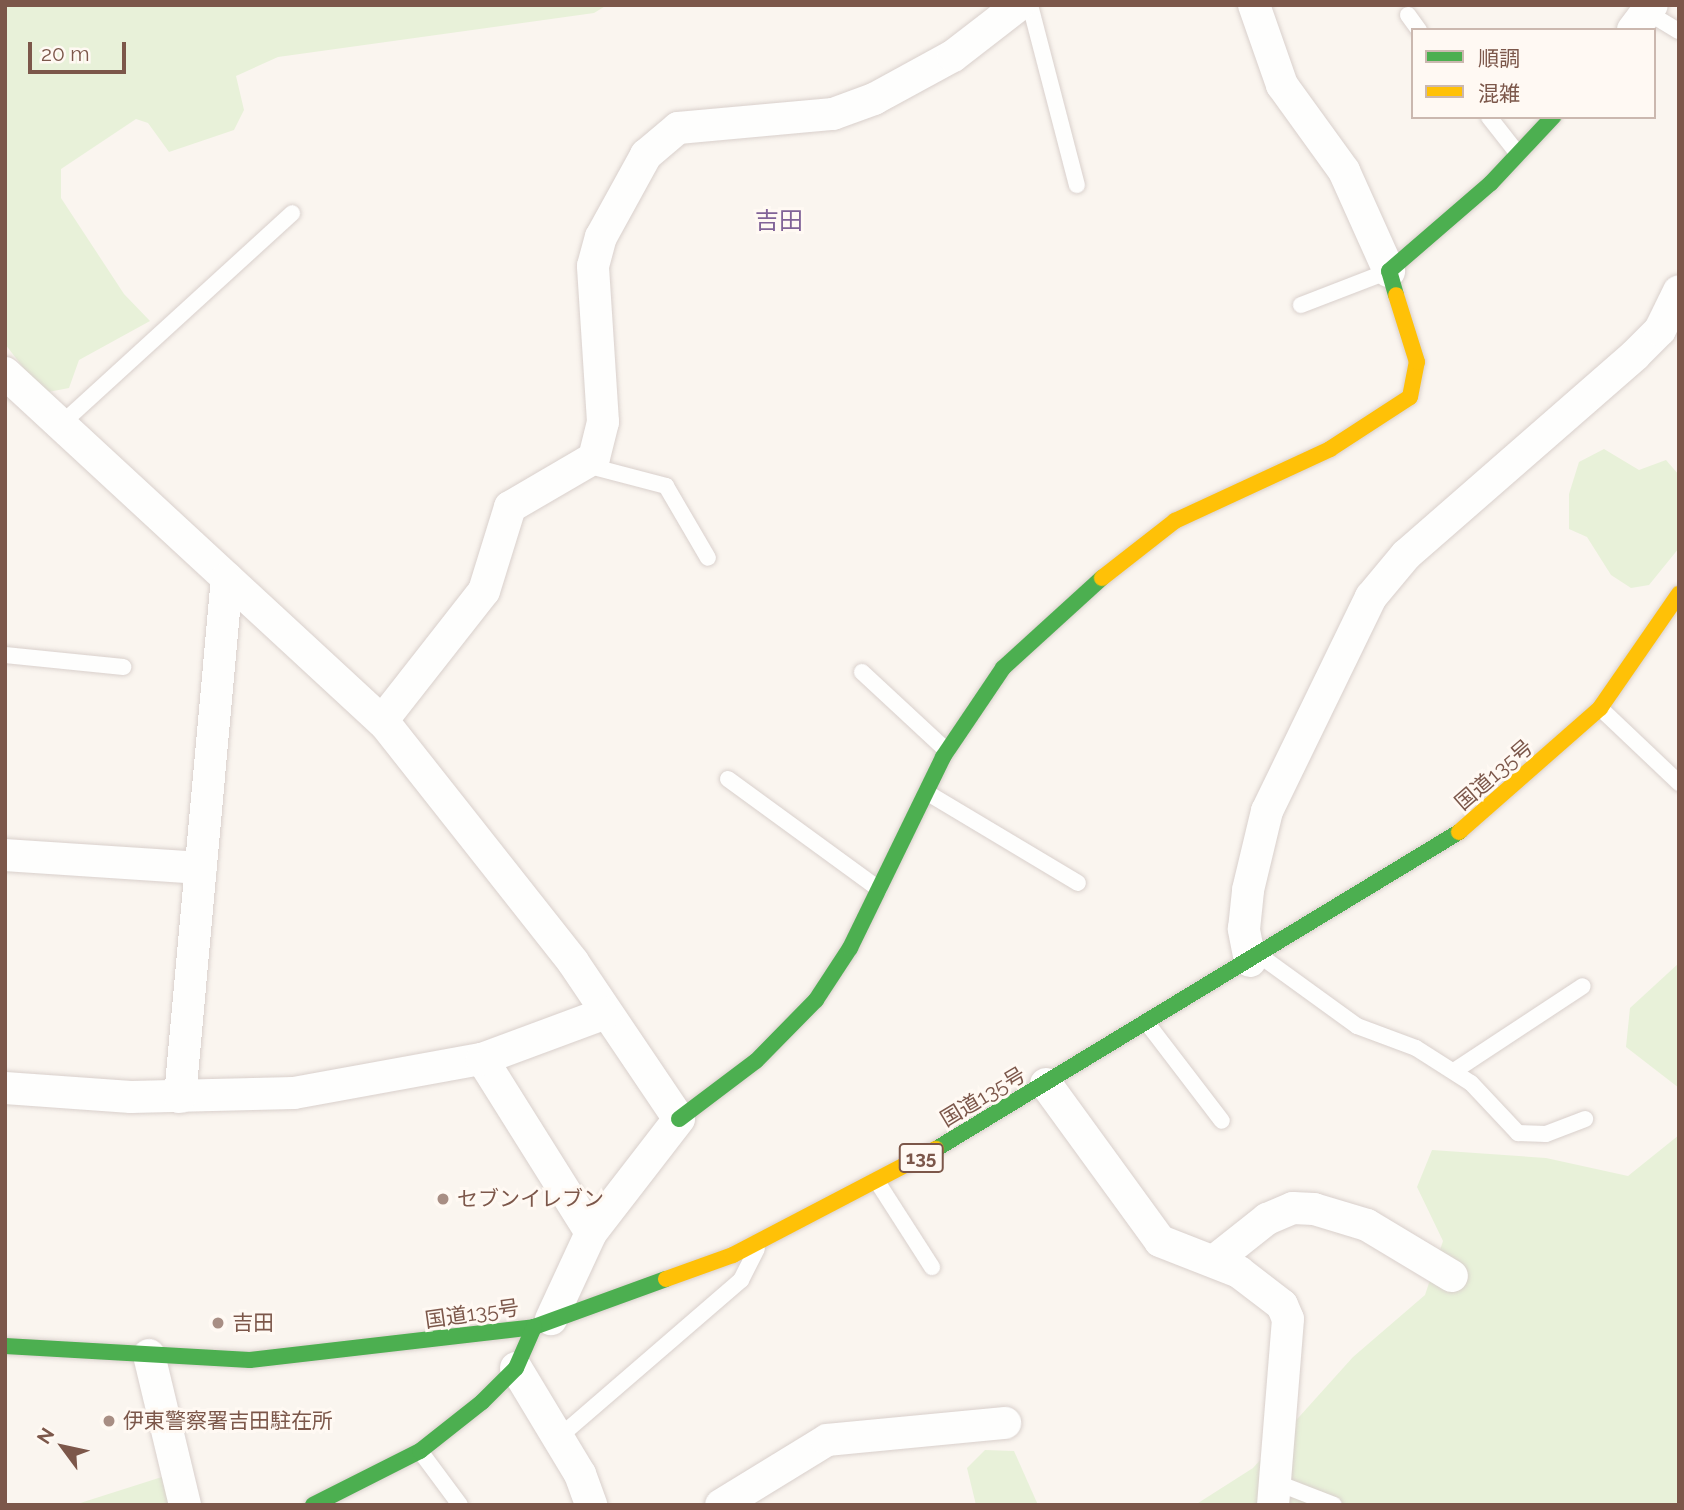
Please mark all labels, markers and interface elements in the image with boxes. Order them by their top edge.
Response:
scale bar [32,28,130,72]
legend [1411,28,1656,119]
text: 20 m [41,41,89,66]
text: 順調 [1478,46,1520,71]
text: 混雑 [1478,81,1520,106]
district label: 吉田 [755,207,803,235]
street label: 国道135号 [1450,734,1538,816]
street label: 国道135号 [936,1062,1030,1132]
road number: 135 [898,1142,944,1174]
place label: セブンイレブン [457,1186,604,1212]
marker: セブンイレブン [435,1191,451,1207]
street label: 国道135号 [423,1295,521,1333]
place label: 吉田 [232,1310,274,1336]
marker: 吉田 [210,1315,226,1331]
place label: 伊東警察署吉田駐在所 [123,1408,333,1434]
north arrow [28,1412,98,1482]
marker: 伊東警察署吉田駐在所 [101,1413,117,1429]
text: N [32,1423,59,1448]

